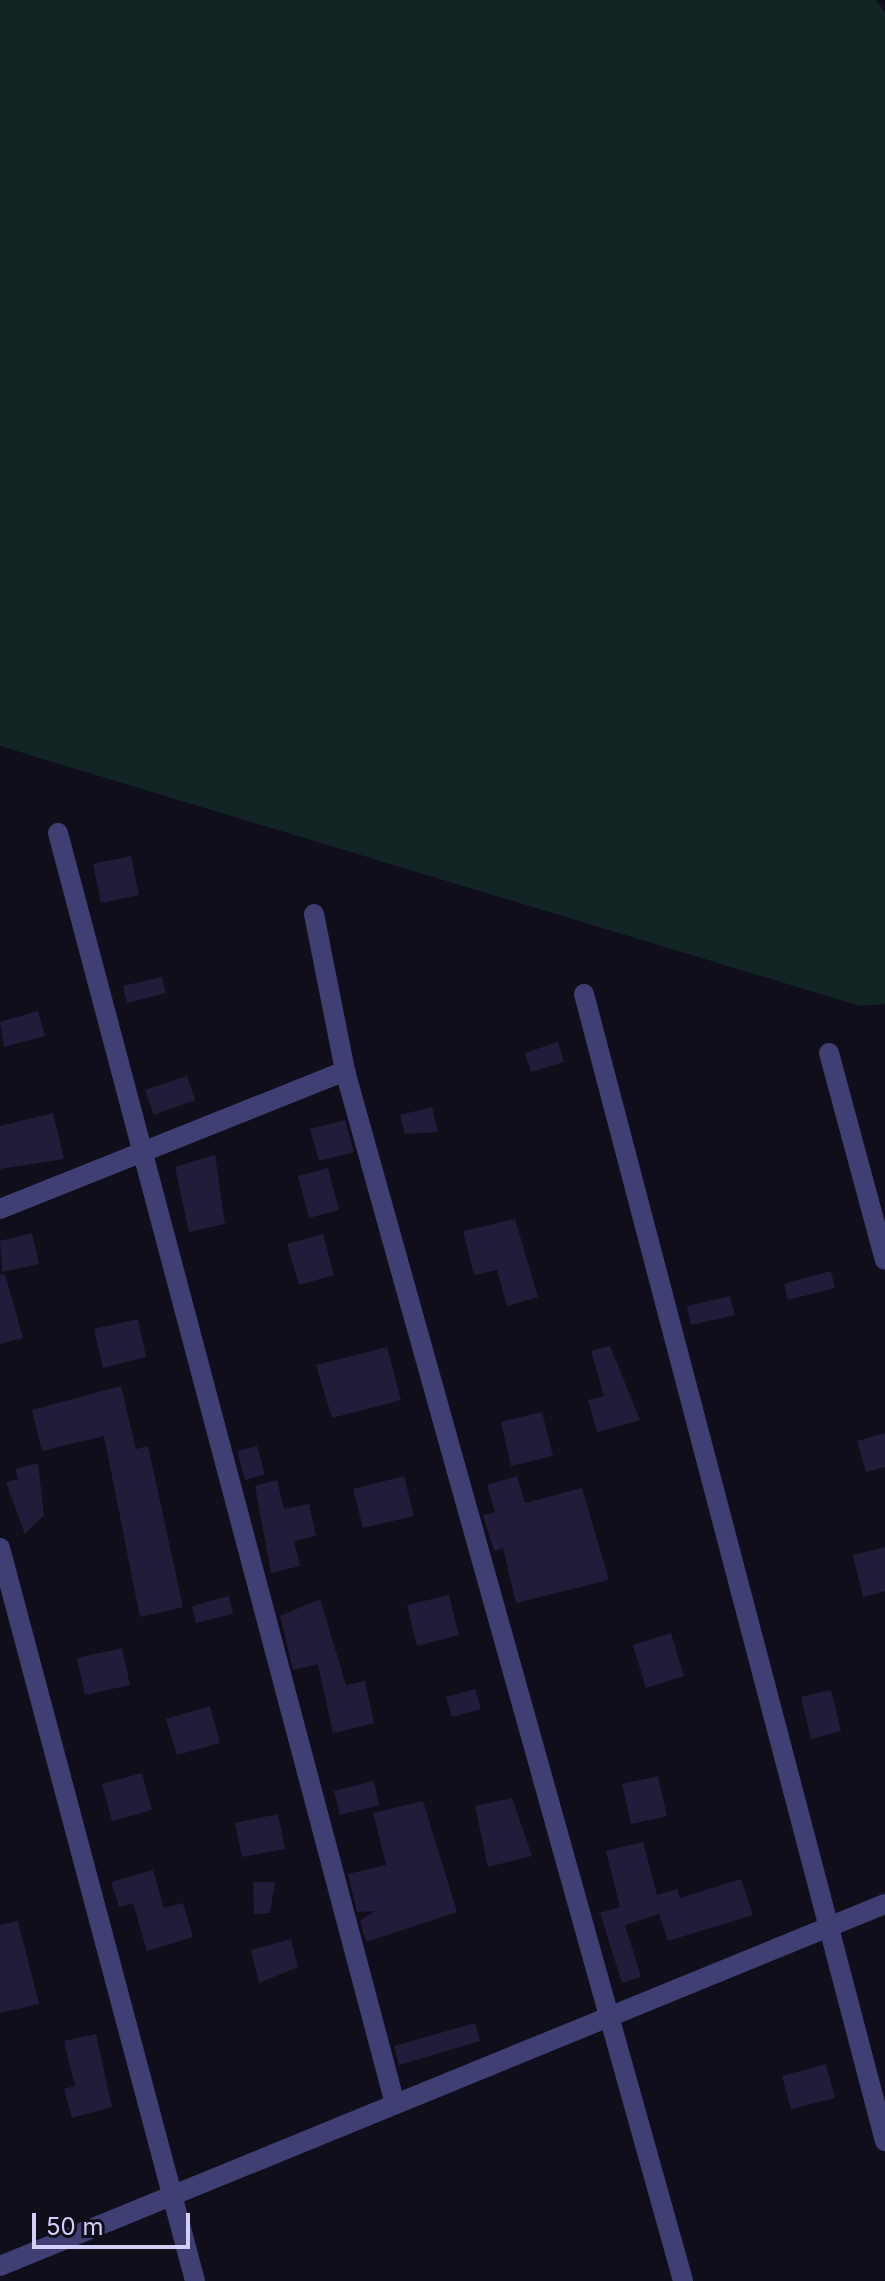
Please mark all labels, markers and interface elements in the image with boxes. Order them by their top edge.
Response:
scale bar [36,2197,194,2247]
text: 50 m [46,2212,104,2241]

